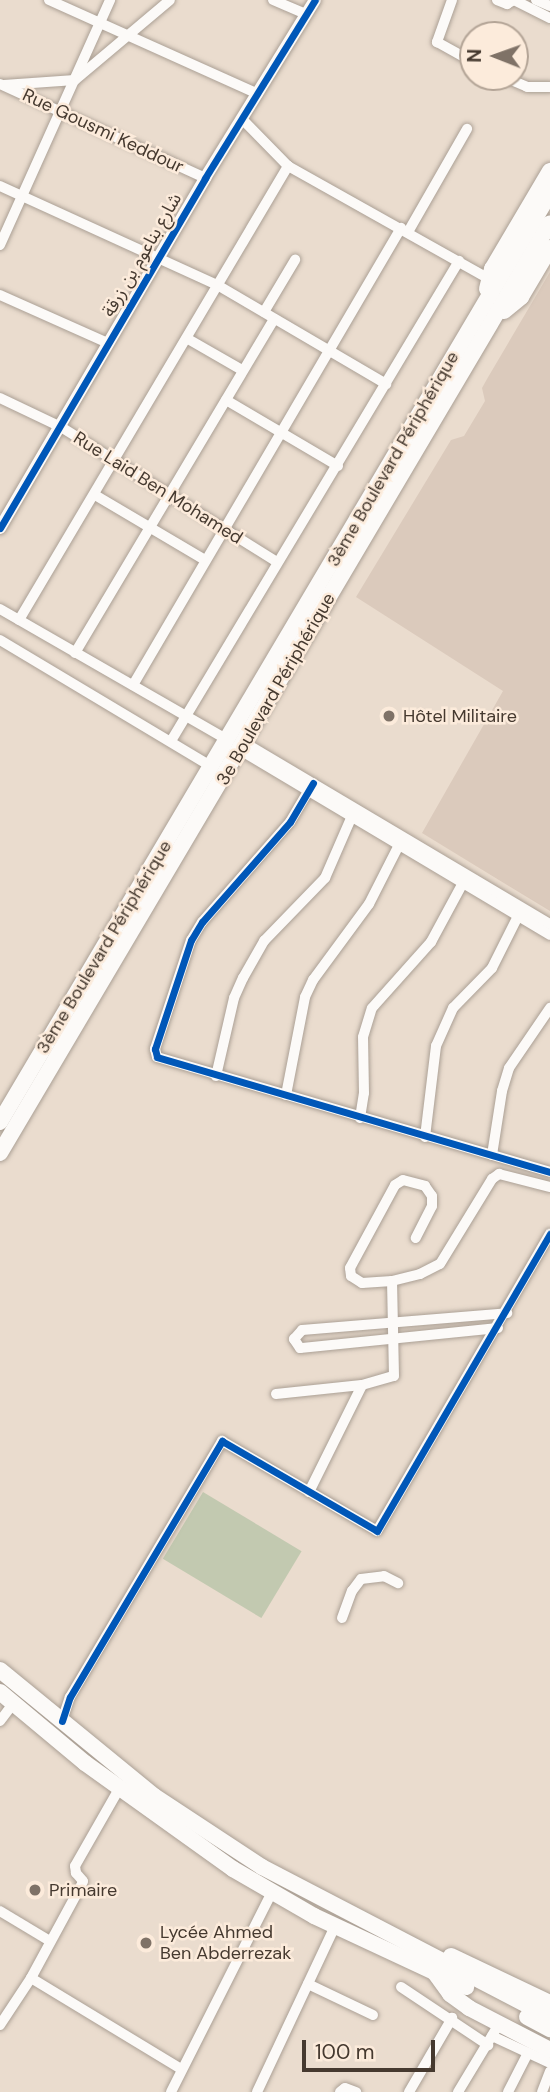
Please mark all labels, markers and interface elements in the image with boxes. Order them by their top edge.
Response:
north arrow [459,21,529,91]
text: N [462,49,487,63]
street label: Rue Gousmi Keddour [19,84,187,178]
street label: شارع بناعوم بن زرقة [98,189,186,321]
street label: 3ème Boulevard Périphérique [322,348,464,570]
street label: Rue Laid Ben Mohamed [69,427,247,549]
street label: 3e Boulevard Périphérique [212,589,340,789]
place label: Hôtel Militaire [403,705,517,727]
marker: Hôtel Militaire [381,708,397,724]
street label: 3ème Boulevard Périphérique [32,837,176,1057]
place label: Primaire [49,1879,117,1901]
marker: Primaire [27,1882,43,1898]
place label: Lycée Ahmed Ben Abderrezak [160,1922,291,1965]
marker: Lycée Ahmed Ben Abderrezak [138,1935,154,1951]
scale bar [305,2025,438,2070]
text: 100 m [315,2038,375,2066]

